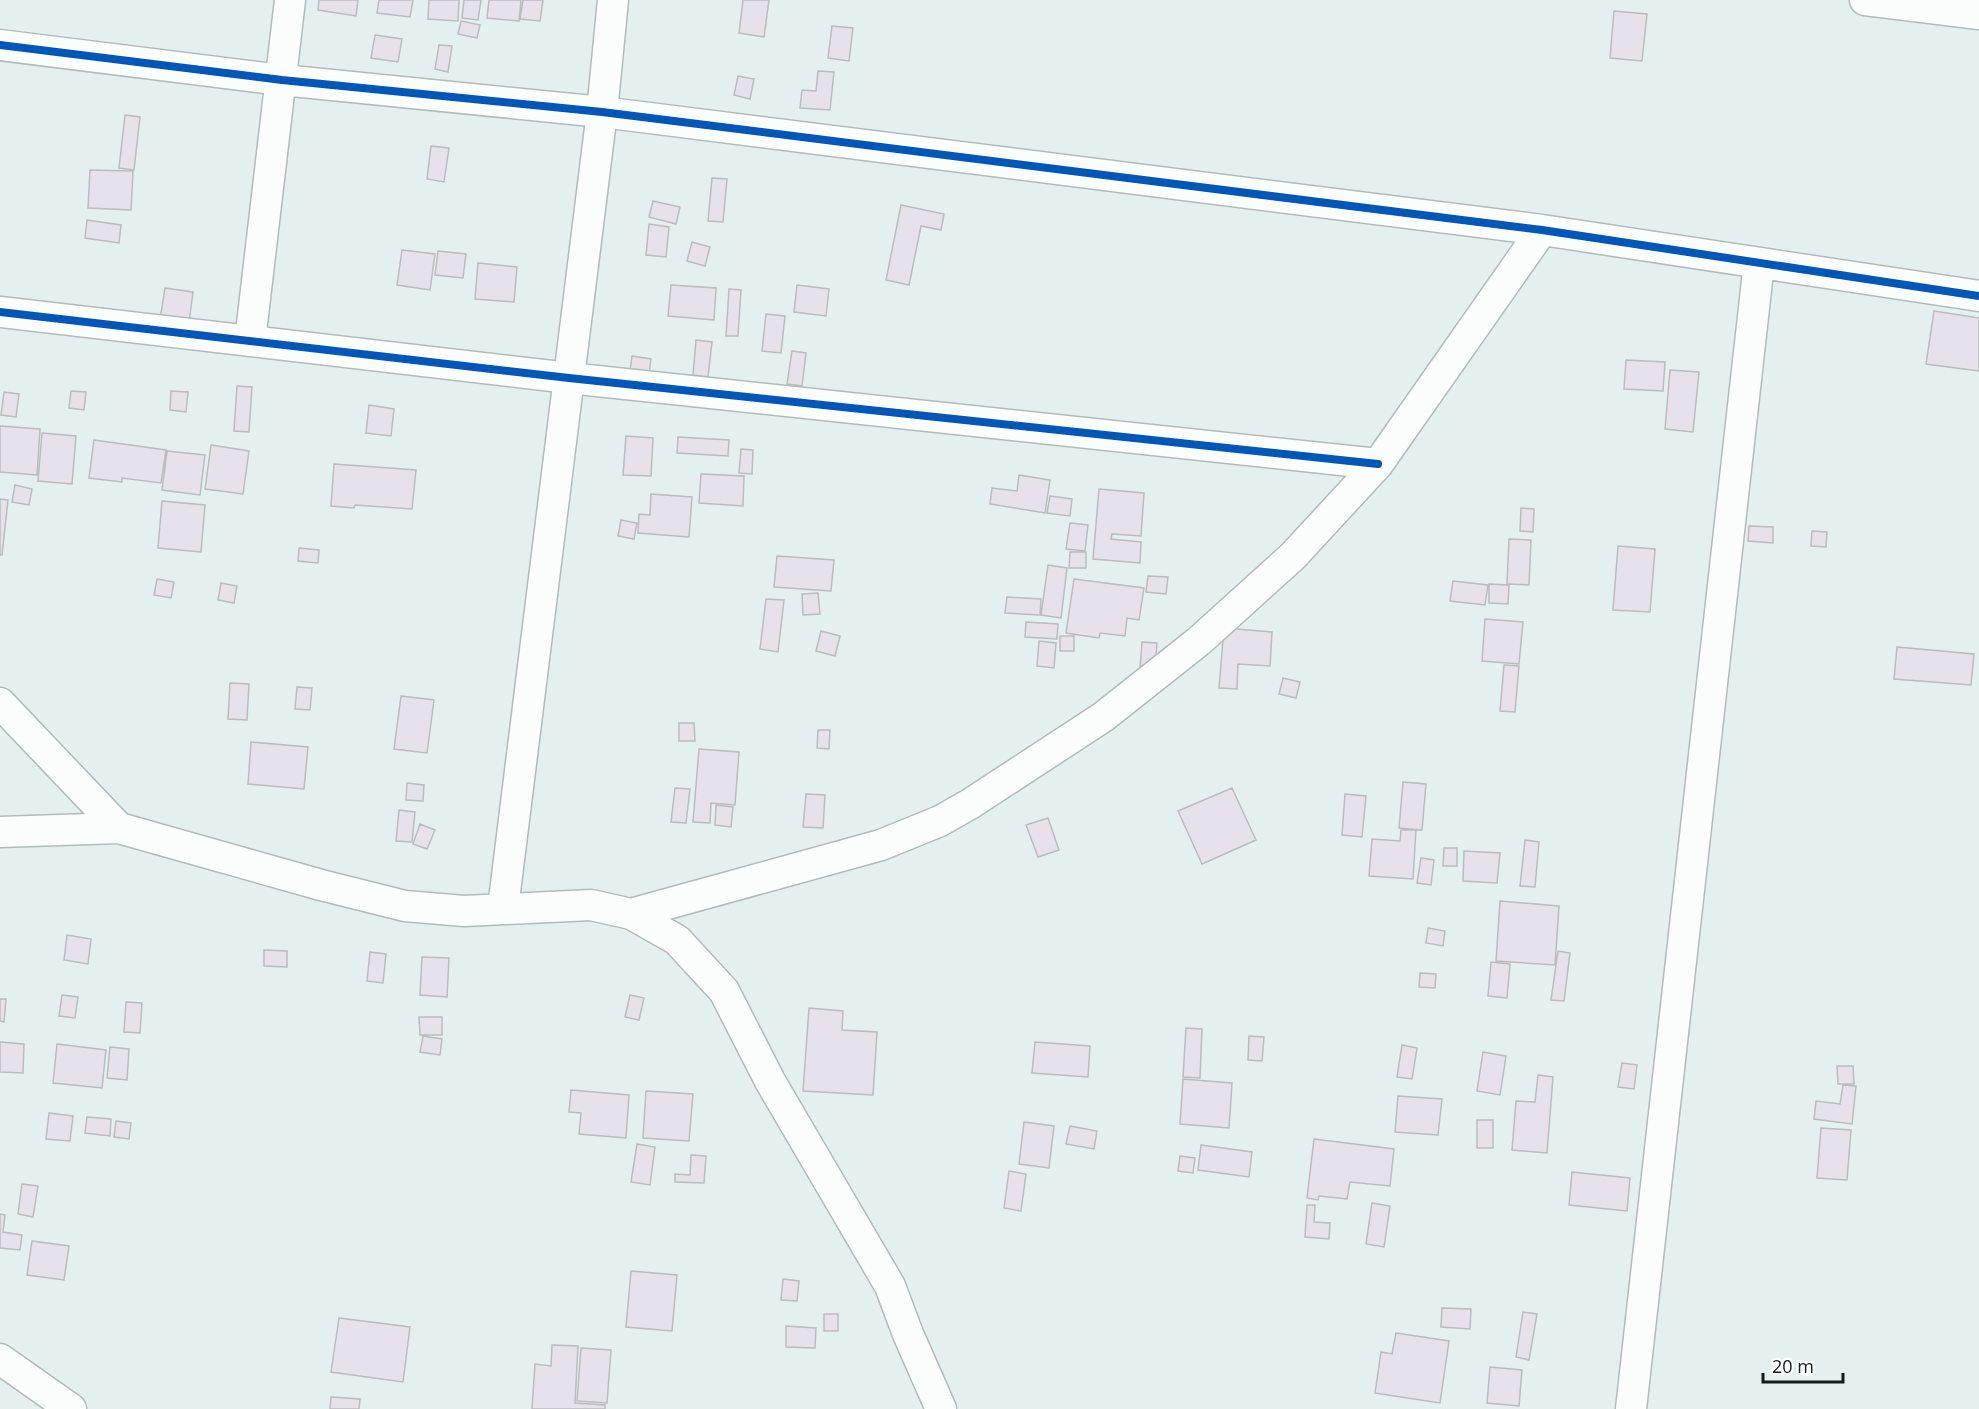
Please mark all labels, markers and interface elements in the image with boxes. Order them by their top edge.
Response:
scale bar [1763,1346,1842,1384]
text: 20 m [1772,1354,1814,1378]

